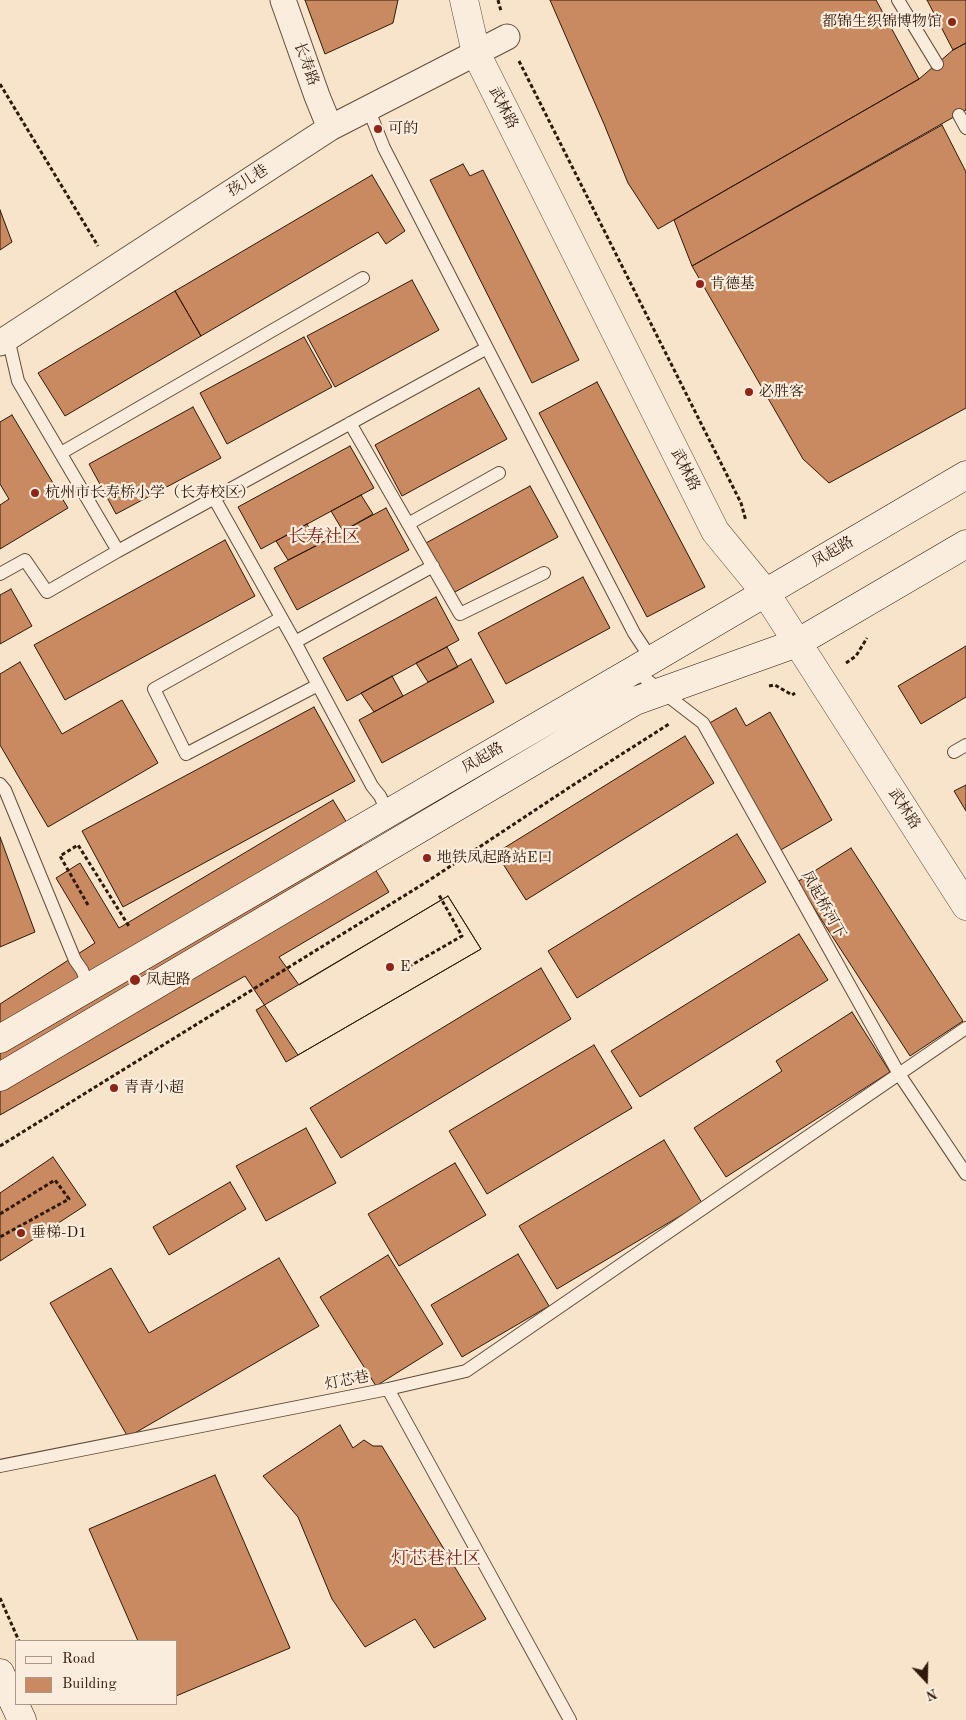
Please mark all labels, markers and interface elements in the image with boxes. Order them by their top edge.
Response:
place label: 都锦生织锦博物馆 [822,13,942,31]
marker: 都锦生织锦博物馆 [946,16,958,28]
street label: 长寿路 [290,40,322,88]
street label: 武林路 [485,84,521,132]
place label: 可的 [388,120,418,138]
marker: 可的 [372,123,384,135]
street label: 孩儿巷 [224,161,272,201]
place label: 肯德基 [710,275,755,293]
marker: 肯德基 [694,278,706,290]
place label: 必胜客 [759,383,804,401]
marker: 必胜客 [743,386,755,398]
street label: 武林路 [667,446,703,494]
place label: 杭州市长寿桥小学（长寿校区） [45,484,255,502]
marker: 杭州市长寿桥小学（长寿校区） [29,487,41,499]
district label: 长寿社区 [288,526,360,548]
street label: 凤起路 [809,533,857,571]
street label: 凤起路 [459,739,507,777]
street label: 武林路 [884,785,924,833]
place label: 地铁凤起路站E口 [437,849,552,867]
marker: 地铁凤起路站E口 [421,852,433,864]
street label: 凤起桥河下 [797,868,849,942]
place label: E [400,958,410,976]
marker: E [384,961,396,973]
place label: 凤起路 [146,971,191,989]
marker: 凤起路 [128,973,142,987]
place label: 青青小超 [124,1079,184,1097]
marker: 青青小超 [108,1082,120,1094]
place label: 垂梯-D1 [31,1224,87,1242]
marker: 垂梯-D1 [15,1227,27,1239]
street label: 灯芯巷 [323,1368,371,1394]
district label: 灯芯巷社区 [391,1548,481,1570]
legend [15,1640,178,1705]
text: Road [62,1652,95,1667]
north arrow [901,1655,951,1705]
text: Building [62,1677,117,1692]
text: N [924,1686,939,1702]

